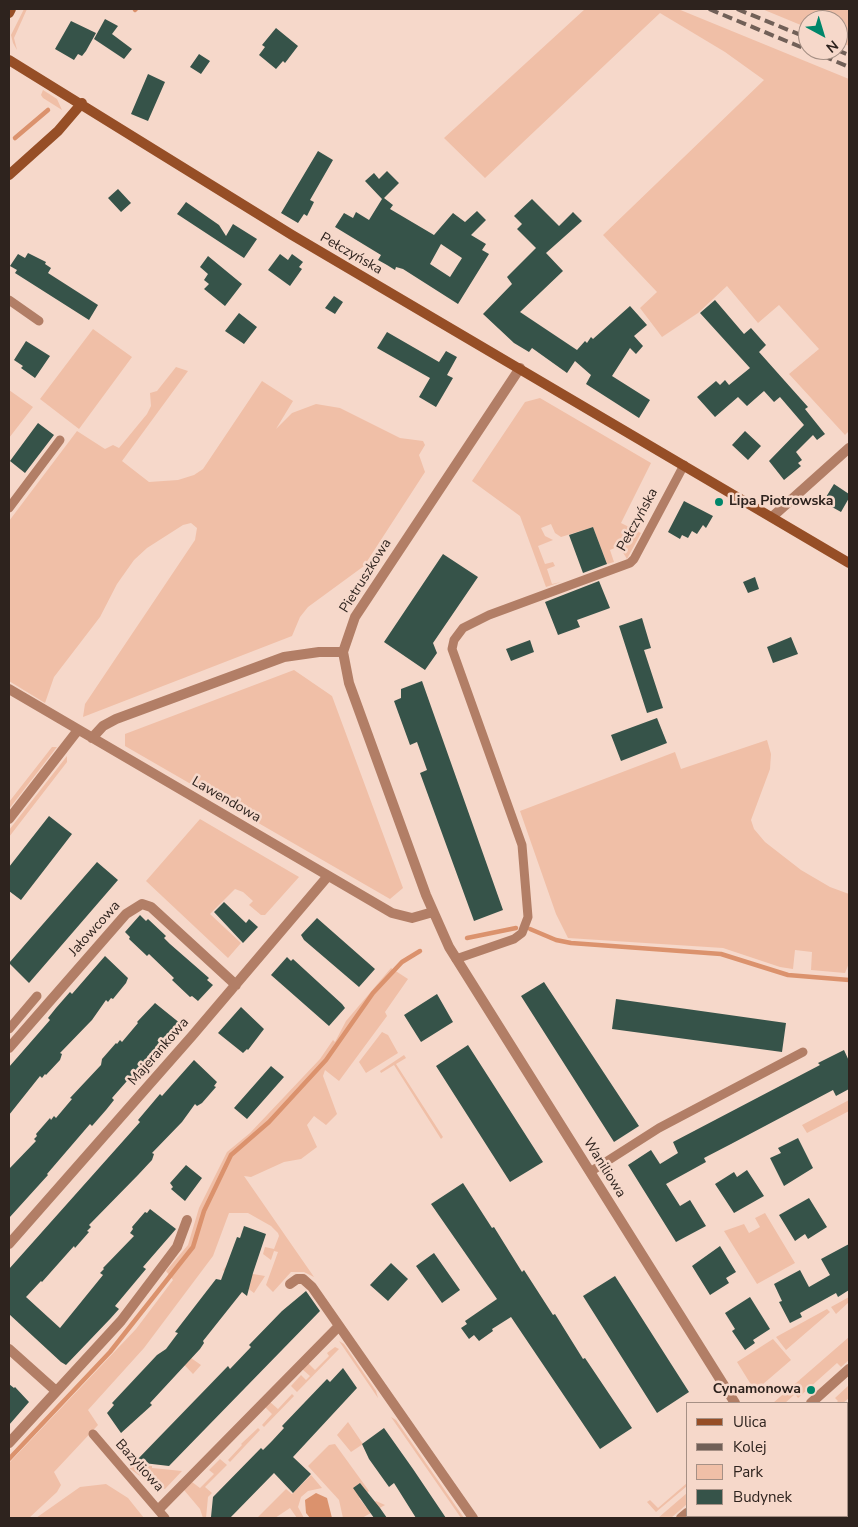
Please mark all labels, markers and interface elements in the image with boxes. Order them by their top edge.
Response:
north arrow [798,10,848,60]
text: N [822,36,842,57]
street label: Pełczyńska [317,229,385,279]
street label: Pełczyńska [614,486,662,554]
place label: Lipa Piotrowska [729,494,833,510]
marker: Lipa Piotrowska [713,496,725,508]
street label: Pietruszkowa [337,536,395,616]
street label: Lawendowa [188,773,264,827]
street label: Jałowcowa [66,898,124,960]
street label: Majerankowa [125,1015,193,1089]
street label: Waniliowa [579,1135,629,1201]
place label: Cynamonowa [713,1382,801,1398]
marker: Cynamonowa [805,1384,817,1396]
legend [686,1402,848,1517]
text: Ulica [733,1412,767,1432]
street label: Bazyliowa [111,1436,167,1496]
text: Kolej [733,1437,766,1457]
text: Park [733,1462,763,1482]
text: Budynek [733,1487,792,1507]

